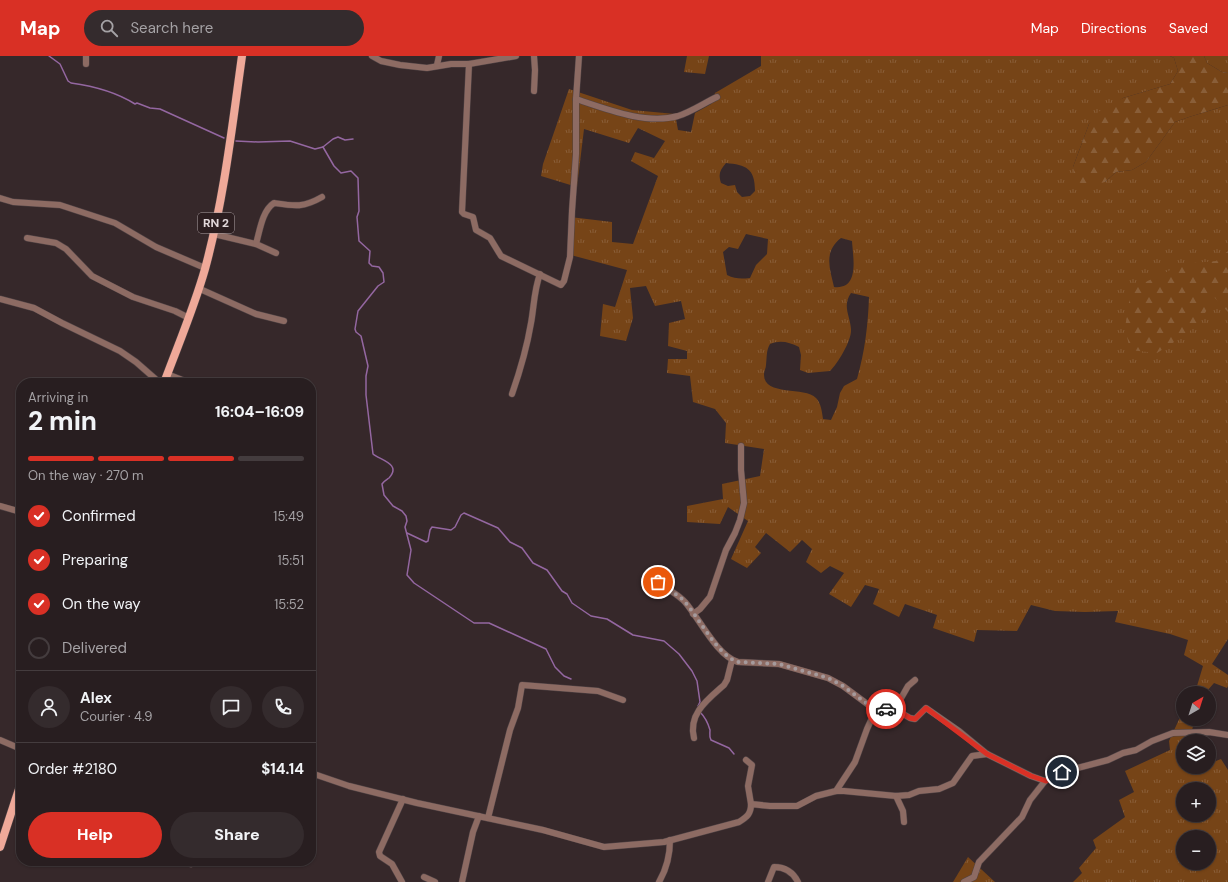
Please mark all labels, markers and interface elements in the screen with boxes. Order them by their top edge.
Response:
search box [84,10,364,46]
text: Map [20,16,60,41]
icon: search [98,17,120,39]
text: Search here [130,18,213,38]
text: Map [1031,19,1059,37]
text: Directions [1081,19,1147,37]
text: Saved [1169,19,1208,37]
road number: RN 2 [198,213,234,233]
text: Arriving in [28,389,88,406]
text: 16:04–16:09 [215,402,304,422]
text: 2 min [28,404,97,438]
text: On the way · 270 m [28,467,144,484]
icon: check [28,505,50,527]
text: Confirmed [62,506,136,526]
text: 15:49 [273,508,304,525]
icon: check [28,549,50,571]
text: Preparing [62,550,128,570]
text: 15:51 [277,552,304,569]
pin [641,565,675,599]
icon: bag [647,571,669,593]
icon: check [28,593,50,615]
text: On the way [62,594,141,614]
text: 15:52 [274,596,304,613]
text: Delivered [62,638,127,658]
button: person [28,686,70,728]
button: chat [210,686,252,728]
button: phone [262,686,304,728]
north arrow [1176,686,1216,726]
map controls [1176,686,1216,870]
text: Alex [80,688,112,708]
courier [866,689,906,729]
icon: car [875,698,897,720]
text: Courier · 4.9 [80,708,152,725]
button: layers [1176,734,1216,774]
pin [1045,755,1079,789]
text: Order #2180 [28,759,117,779]
text: $14.14 [261,759,304,779]
icon: home [1051,761,1073,783]
button: + [1176,782,1216,822]
button: Help [28,812,162,858]
button: Share [170,812,304,858]
button: − [1176,830,1216,870]

